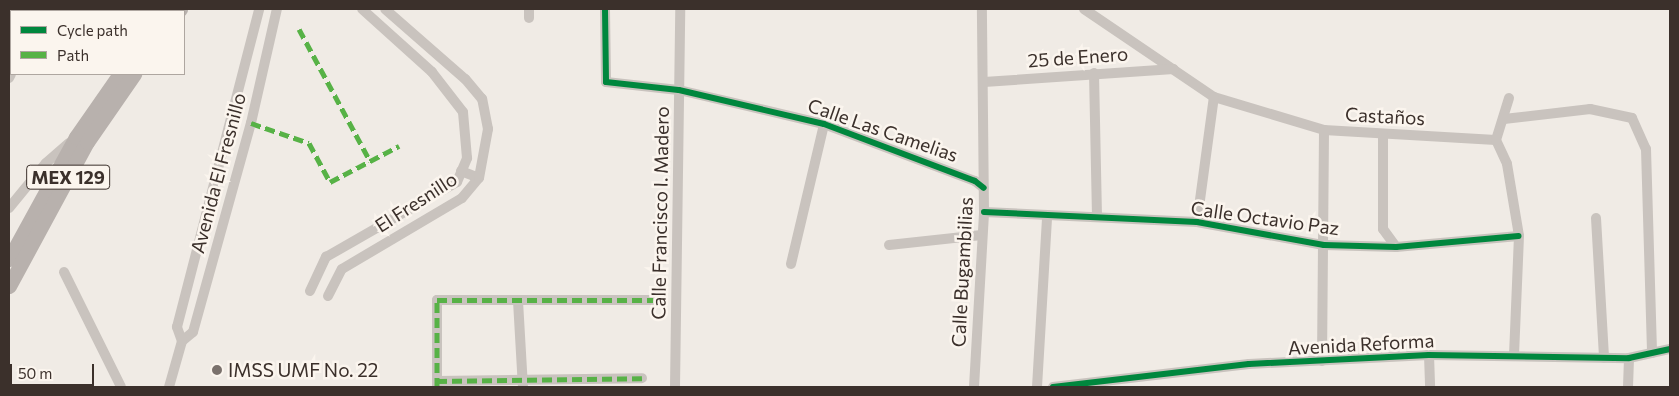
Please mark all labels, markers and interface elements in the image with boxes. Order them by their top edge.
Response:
legend [10,10,185,75]
text: Cycle path [57,21,128,39]
street label: 25 de Enero [1027,42,1129,72]
text: Path [57,46,89,64]
street label: Avenida El Fresnillo [186,90,250,256]
street label: Calle Las Camelias [805,94,961,166]
street label: Castaños [1344,103,1426,129]
street label: Calle Francisco I. Madero [647,106,673,320]
road number: MEX 129 [26,162,110,192]
street label: El Fresnillo [371,167,461,237]
street label: Calle Bugambilias [947,196,977,348]
street label: Calle Octavio Paz [1189,196,1341,240]
street label: Avenida Reforma [1287,329,1435,359]
scale bar [12,354,96,386]
place label: IMSS UMF No. 22 [228,359,378,381]
marker: IMSS UMF No. 22 [210,363,224,377]
text: 50 m [18,364,52,382]

